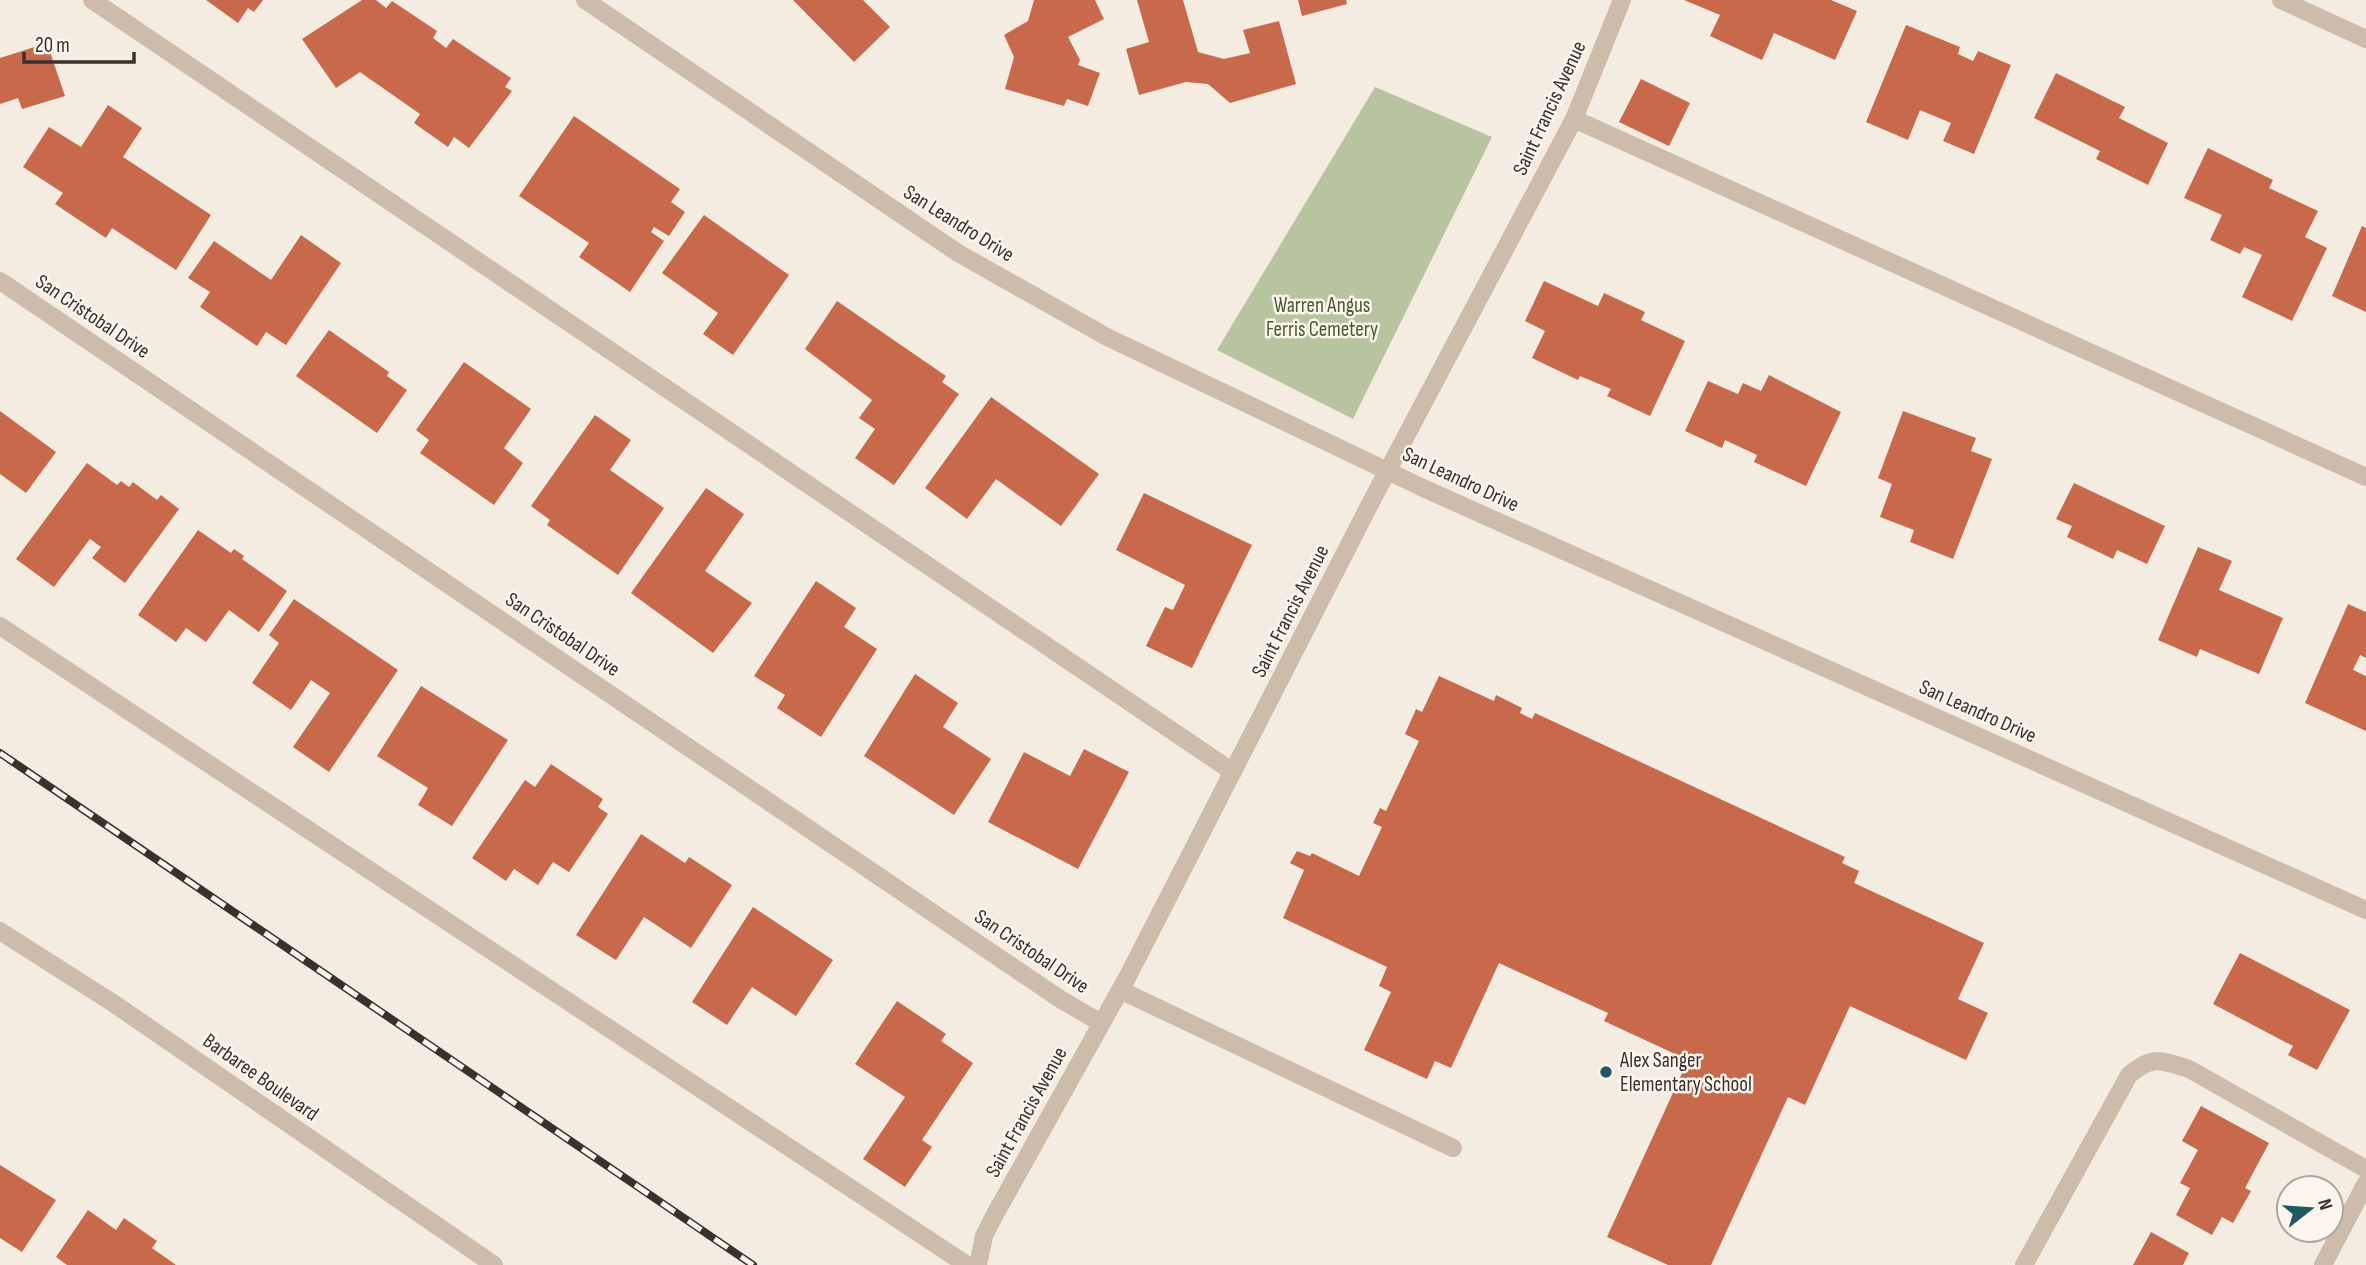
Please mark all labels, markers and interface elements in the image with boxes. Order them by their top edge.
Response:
scale bar [24,21,135,65]
text: 20 m [35,33,70,58]
street label: Saint Francis Avenue [1507,37,1591,179]
street label: San Leandro Drive [899,180,1019,267]
street label: San Cristobal Drive [31,269,155,364]
park label: Warren Angus Ferris Cemetery [1266,293,1378,342]
street label: San Leandro Drive [1399,442,1523,517]
street label: Saint Francis Avenue [1246,541,1335,682]
street label: San Cristobal Drive [501,587,625,682]
street label: San Leandro Drive [1915,674,2040,748]
street label: San Cristobal Drive [970,904,1094,999]
street label: Barbaree Boulevard [198,1028,323,1127]
street label: Saint Francis Avenue [980,1043,1073,1182]
place label: Alex Sanger Elementary School [1619,1048,1752,1097]
marker: Alex Sanger Elementary School [1598,1064,1614,1080]
north arrow [2275,1174,2345,1244]
text: N [2312,1196,2337,1213]

